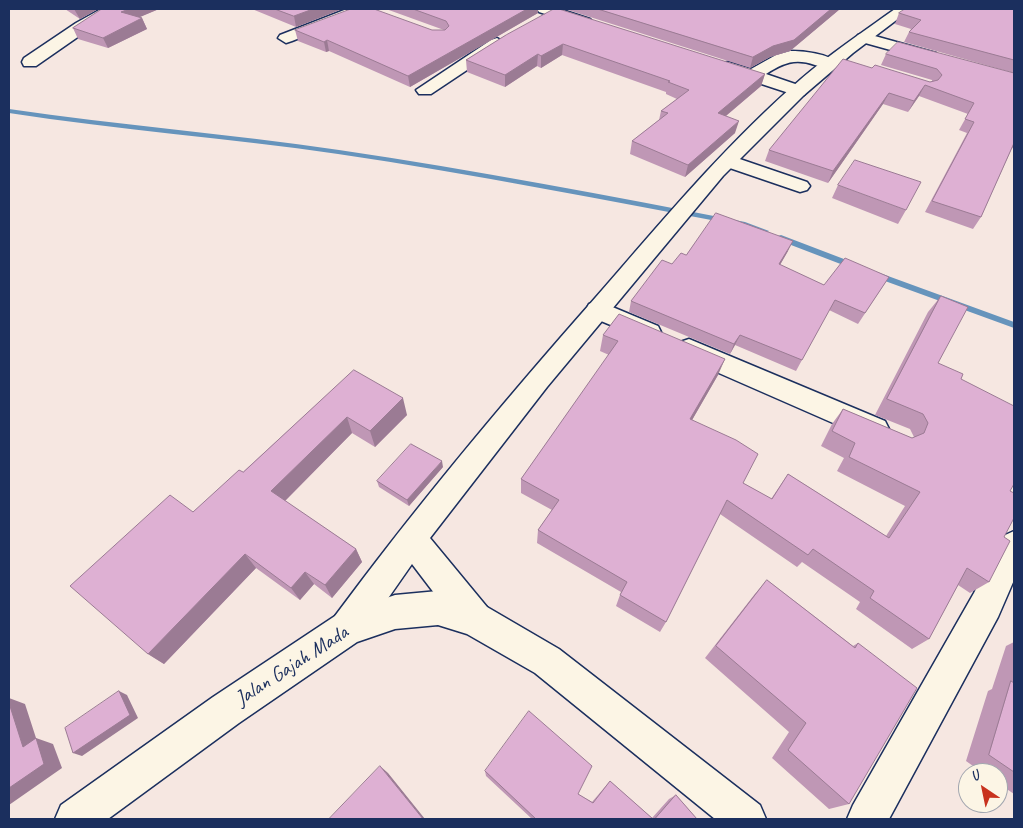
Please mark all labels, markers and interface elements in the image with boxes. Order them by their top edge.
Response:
street label: Jalan Gajah Mada [231,620,353,712]
north arrow [958,763,1008,813]
text: U [967,767,982,785]

